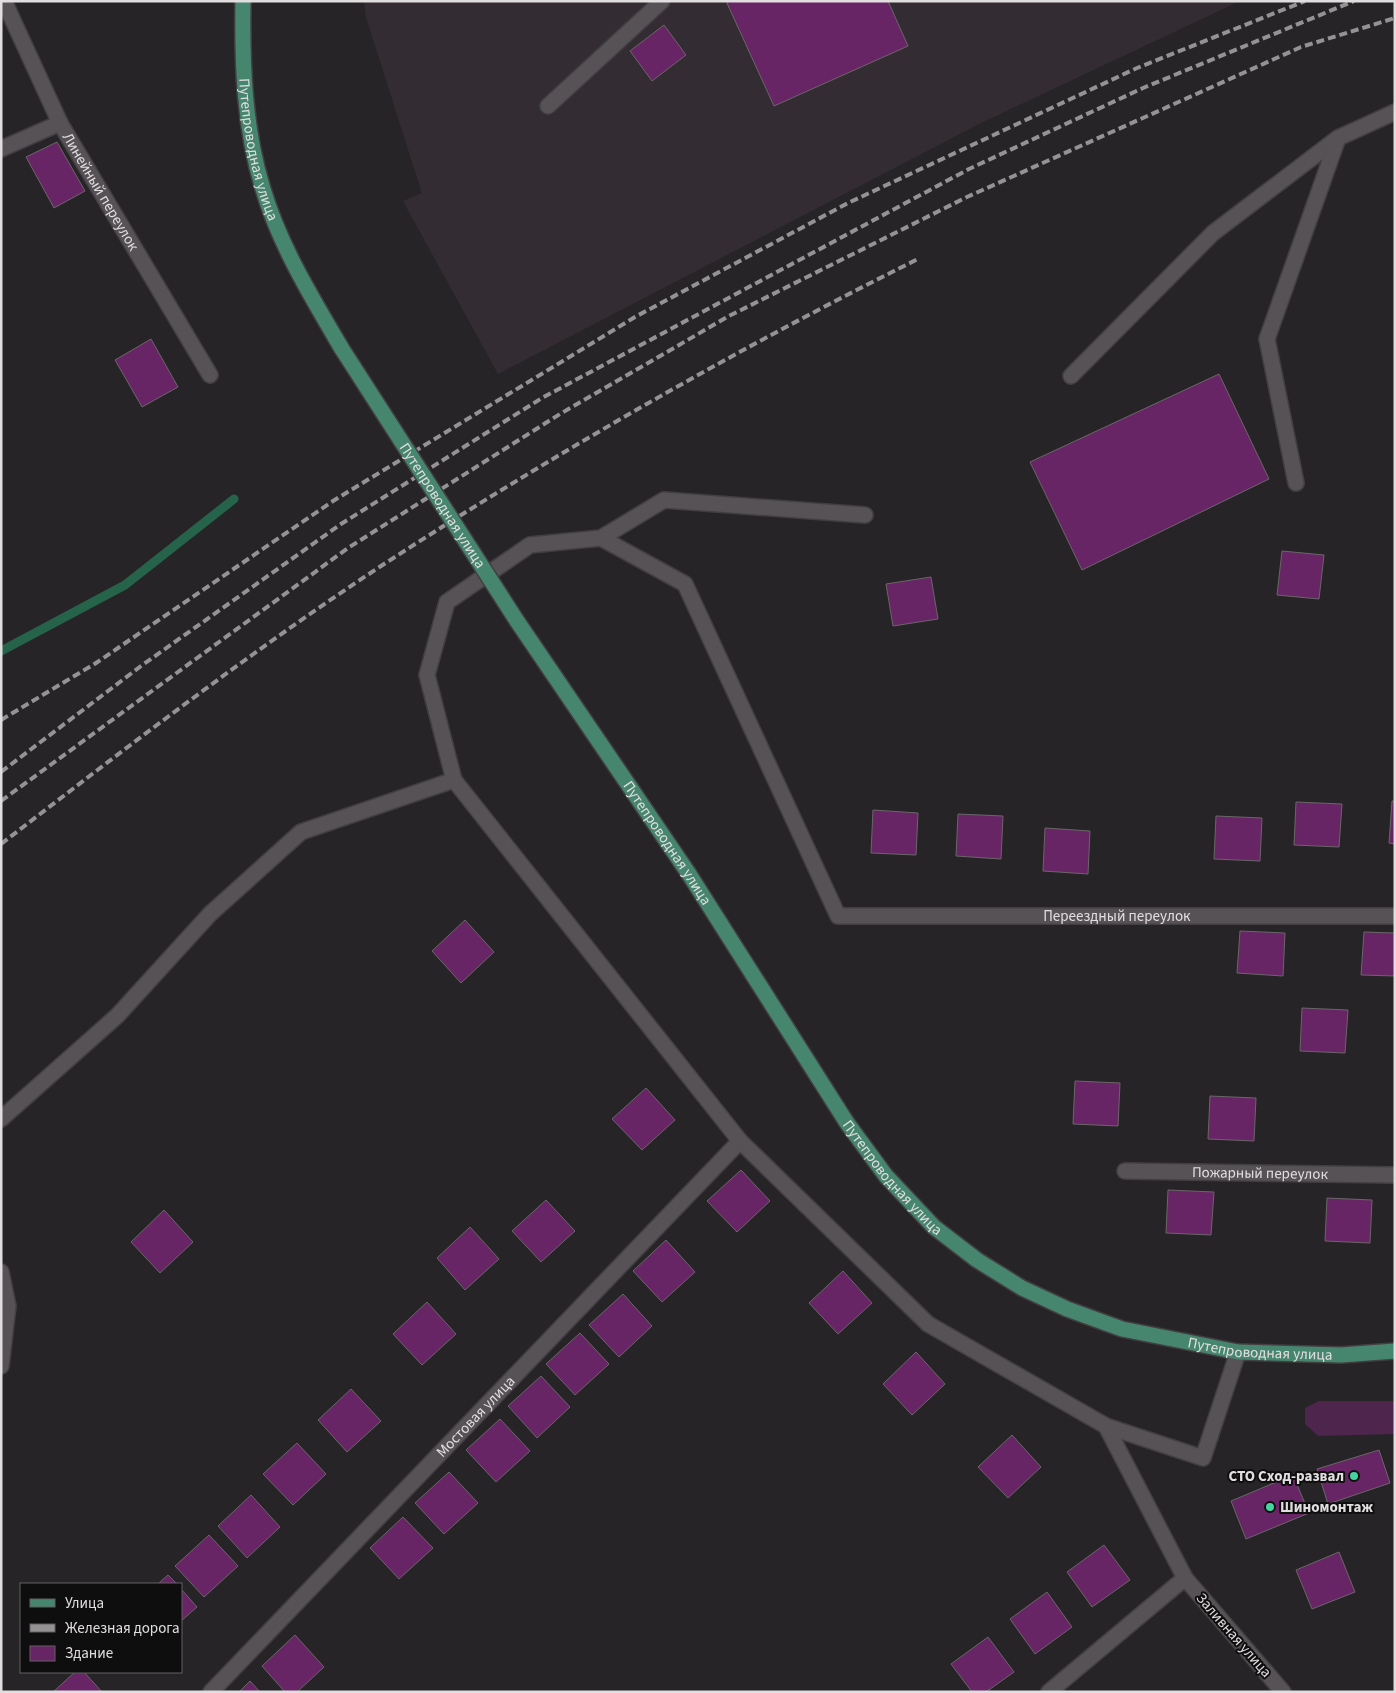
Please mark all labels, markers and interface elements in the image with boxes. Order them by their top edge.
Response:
street label: Путепроводная улица [233,78,283,224]
street label: Линейный переулок [57,129,144,255]
street label: Путепроводная улица [394,439,490,573]
street label: Путепроводная улица [618,777,716,909]
street label: Переездный переулок [1043,906,1191,927]
street label: Путепроводная улица [837,1116,947,1241]
street label: Пожарный переулок [1192,1162,1329,1185]
street label: Путепроводная улица [1186,1332,1333,1366]
street label: Мостовая улица [432,1371,520,1462]
place label: СТО Сход-развал [1228,1466,1344,1487]
marker: СТО Сход-развал [1348,1470,1360,1482]
place label: Шиномонтаж [1280,1497,1373,1518]
marker: Шиномонтаж [1264,1501,1276,1513]
legend [20,1583,182,1673]
street label: Заливная улица [1191,1588,1276,1682]
text: Улица [65,1593,104,1614]
text: Железная дорога [65,1618,180,1639]
text: Здание [65,1643,113,1664]

